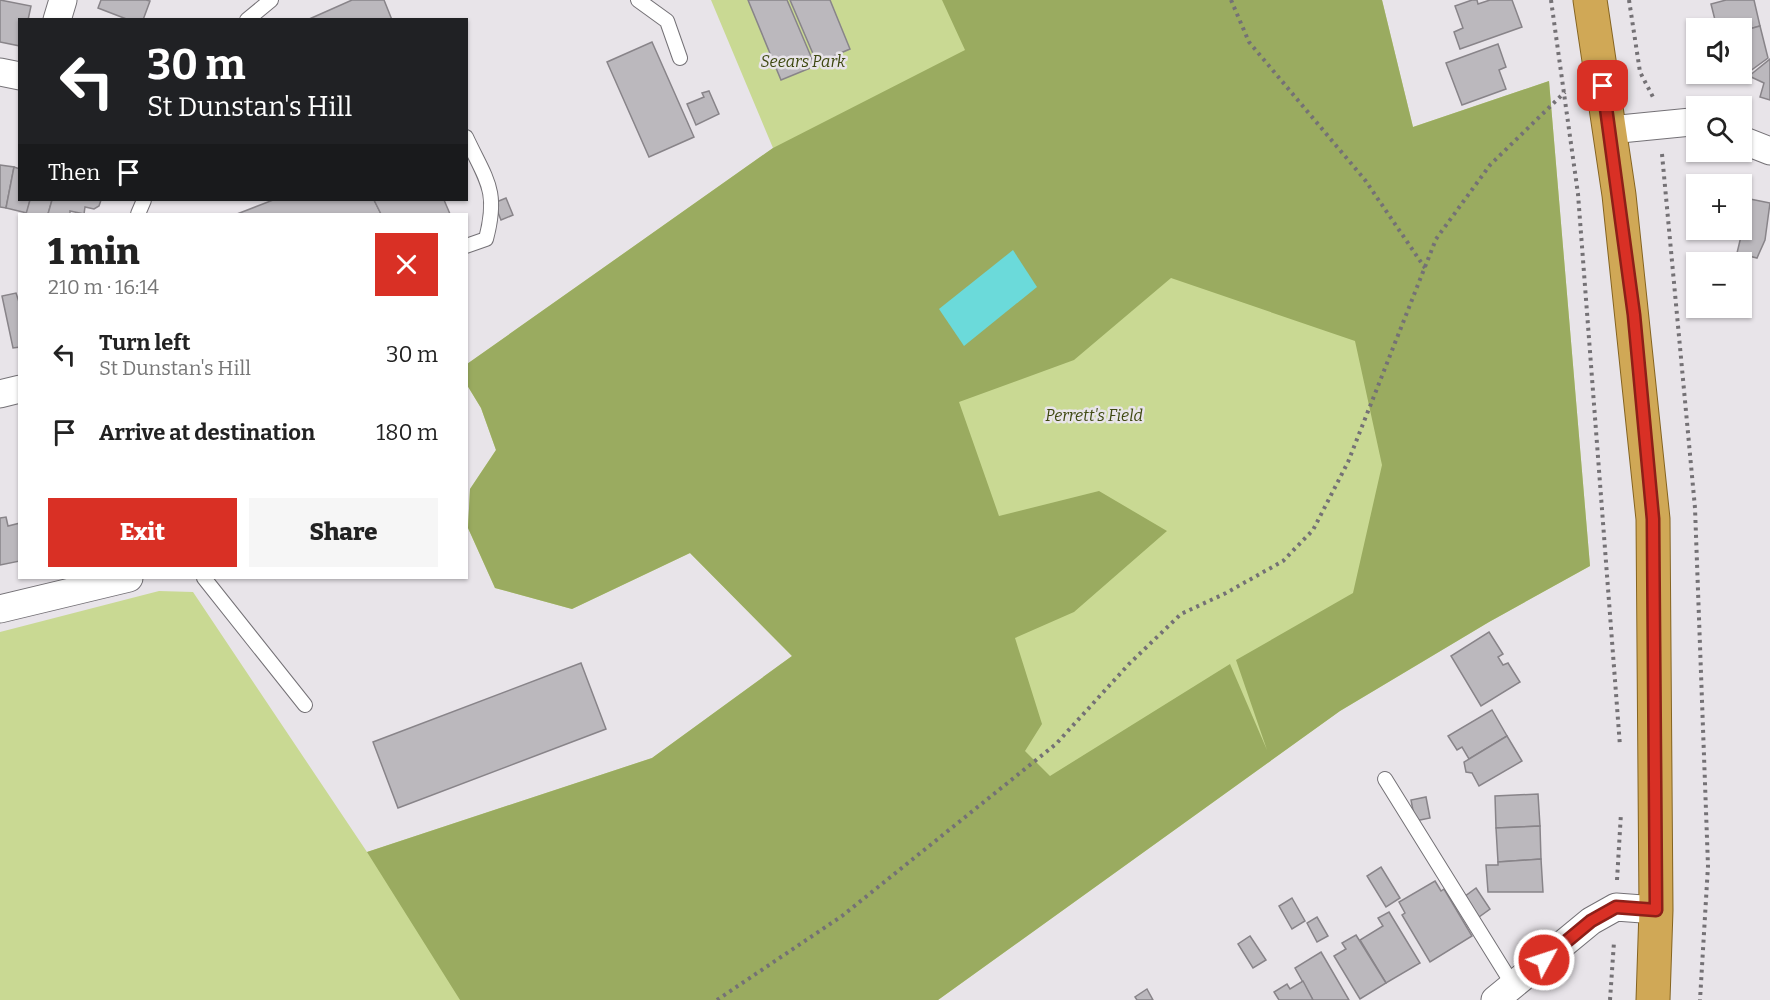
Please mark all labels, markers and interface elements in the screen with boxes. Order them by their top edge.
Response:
map controls [1686,18,1752,318]
button: sound [1686,18,1752,84]
text: 30 m [147,40,246,90]
icon: left [48,42,126,120]
park label: Seears Park [761,52,846,71]
pin [1577,60,1628,111]
icon: arrive [1586,69,1619,102]
text: St Dunstan's Hill [147,91,352,123]
button: search [1686,96,1752,162]
icon: arrive [112,156,145,189]
text: Then [48,159,100,186]
button: + [1686,174,1752,240]
text: 1 min [48,230,140,274]
button: close [375,233,438,296]
button: − [1686,252,1752,318]
text: 210 m · 16:14 [48,275,159,299]
text: Turn left [99,329,191,356]
icon: left [48,338,81,371]
text: 30 m [386,341,438,368]
text: St Dunstan's Hill [99,356,251,380]
park label: Perrett's Field [1045,406,1143,425]
icon: arrive [48,416,81,449]
text: Arrive at destination [99,419,315,446]
text: 180 m [376,419,438,446]
button: Exit [48,498,237,567]
button: Share [249,498,438,567]
position arrow [1512,928,1576,992]

